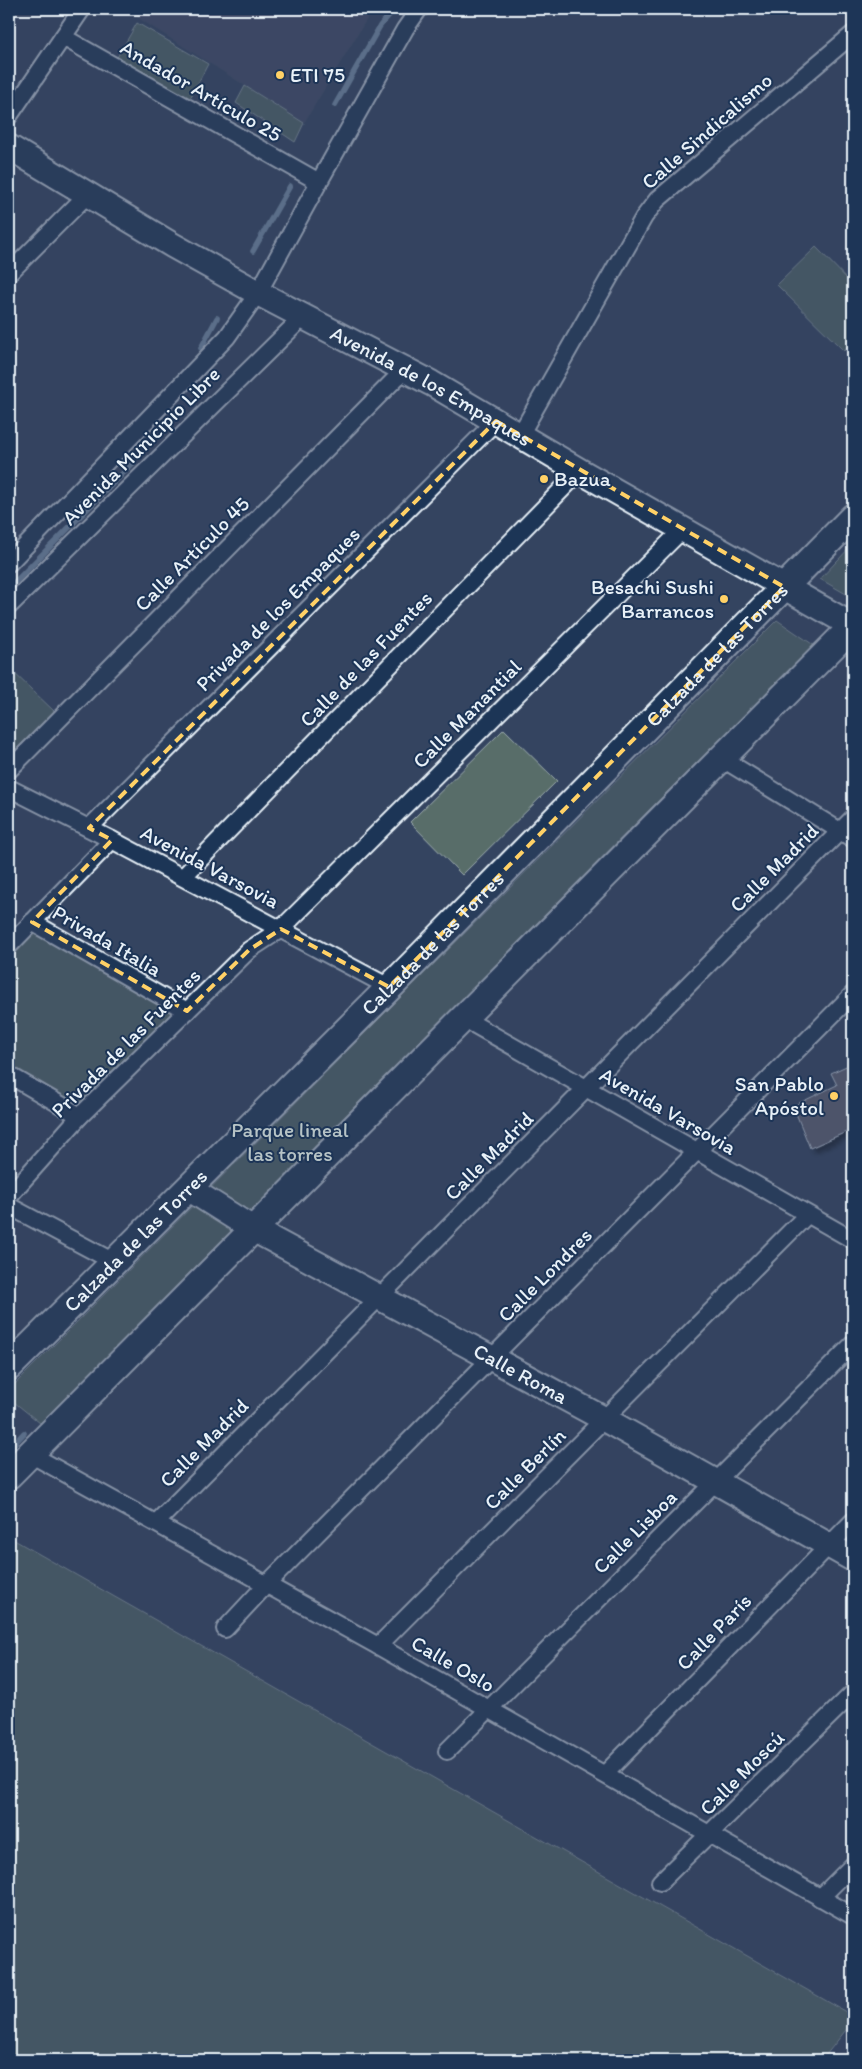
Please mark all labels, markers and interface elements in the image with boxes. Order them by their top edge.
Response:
street label: Andador Artículo 25 [116,34,286,147]
place label: ETI 75 [290,62,345,87]
street label: Calle Sindicalismo [636,67,777,194]
marker: ETI 75 [274,69,286,81]
street label: Avenida de los Empaques [326,320,536,451]
street label: Avenida Municipio Libre [56,361,225,530]
place label: Bazua [554,466,611,491]
marker: Bazua [538,473,550,485]
street label: Calle Artículo 45 [129,491,254,616]
street label: Privada de los Empaques [190,521,365,696]
place label: Besachi Sushi Barrancos [591,574,714,623]
street label: Calzada de las Torres [640,577,793,732]
street label: Calle de las Fuentes [294,585,437,732]
marker: Besachi Sushi Barrancos [718,593,730,605]
street label: Calle Manantial [407,654,526,773]
street label: Calle Madrid [724,818,823,917]
street label: Avenida Varsovia [137,820,284,914]
street label: Calzada de las Torres [356,866,509,1020]
street label: Privada Italia [48,899,166,982]
street label: Privada de las Fuentes [46,963,206,1123]
street label: Avenida Varsovia [596,1061,741,1160]
place label: San Pablo Apóstol [735,1071,824,1120]
marker: San Pablo Apóstol [828,1090,840,1102]
street label: Calle Madrid [439,1106,538,1205]
park label: Parque lineal las torres [231,1117,349,1166]
street label: Calzada de las Torres [58,1163,212,1317]
street label: Calle Londres [492,1222,597,1327]
street label: Calle Roma [469,1338,572,1409]
street label: Calle Madrid [154,1393,253,1492]
street label: Calle Berlín [479,1423,571,1515]
street label: Calle Lisboa [587,1484,682,1579]
street label: Calle París [671,1588,756,1675]
street label: Calle Oslo [407,1630,499,1697]
street label: Calle Moscú [694,1725,789,1820]

